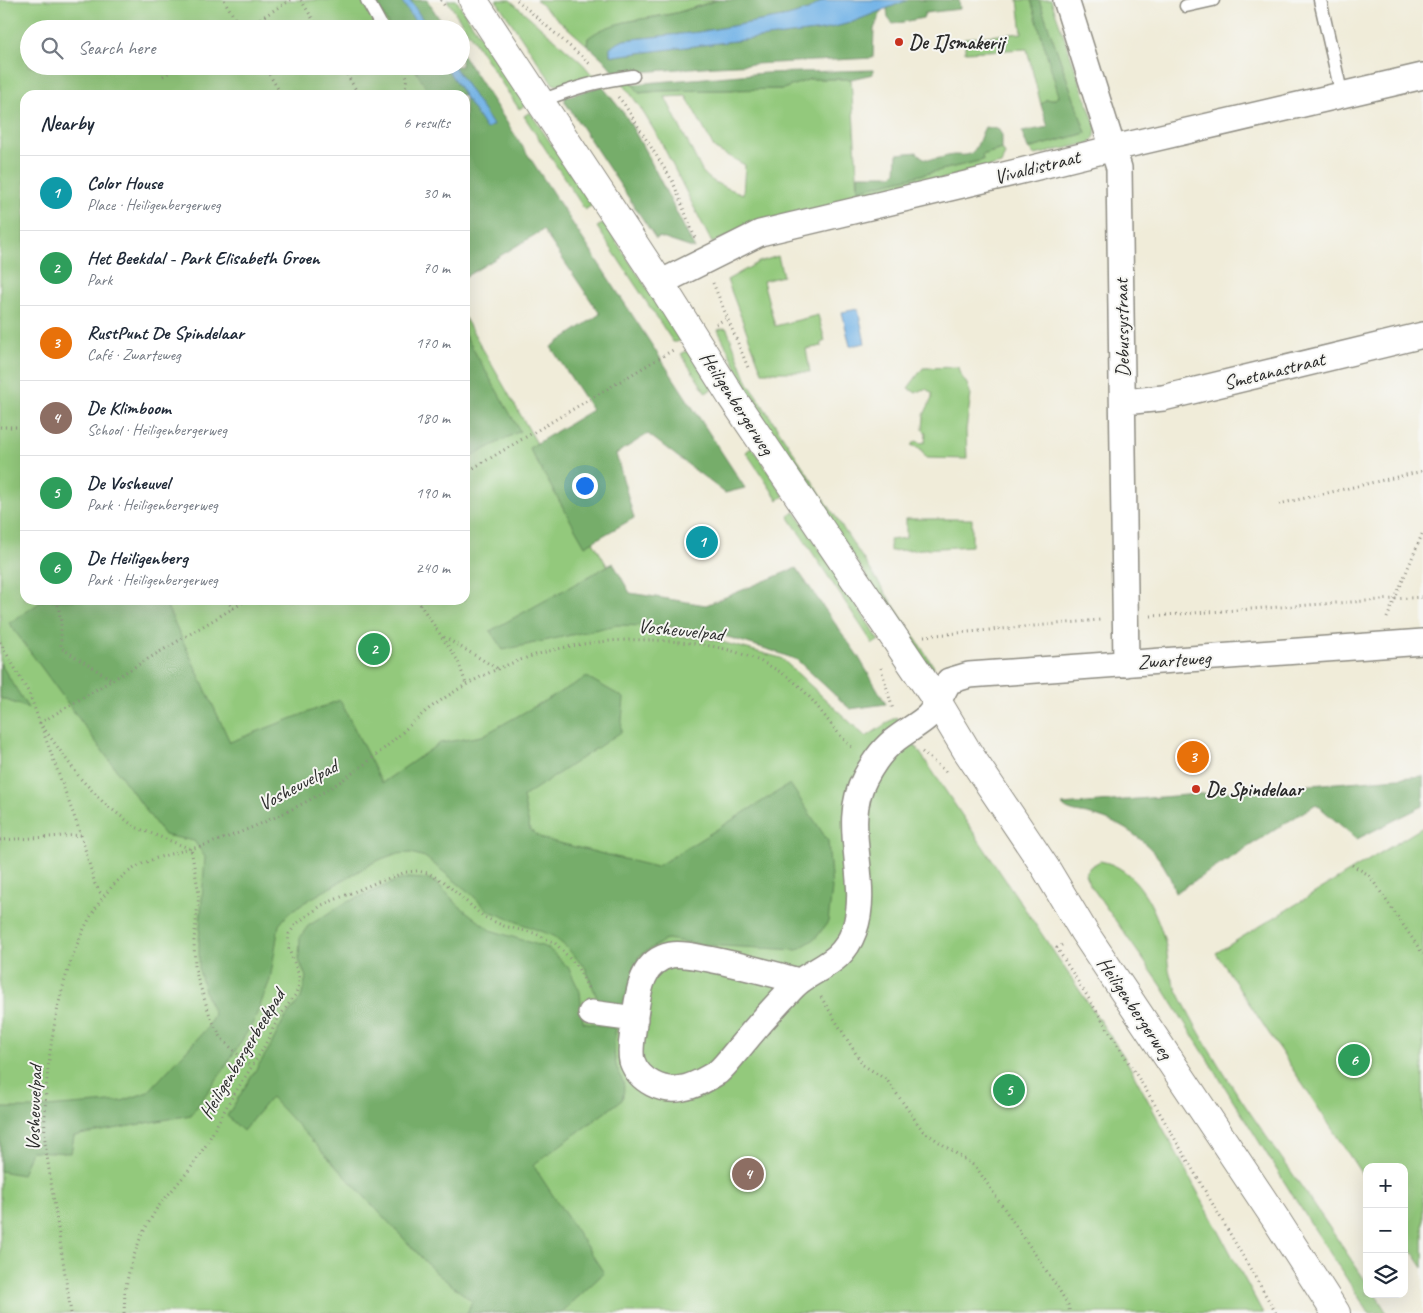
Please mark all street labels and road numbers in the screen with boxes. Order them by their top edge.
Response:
street label: Vivaldistraat [992,144,1085,190]
street label: Debussystraat [1109,276,1135,378]
street label: Smetanastraat [1221,346,1329,396]
street label: Heiligenbergerweg [694,347,781,461]
street label: Vosheuvelpad [637,613,728,647]
street label: Zwarteweg [1137,645,1213,675]
street label: Vosheuvelpad [254,752,345,816]
street label: Heiligenbergerweg [1092,952,1180,1066]
street label: Heiligenbergerbeekpad [193,982,292,1123]
street label: Vosheuvelpad [20,1061,48,1152]

